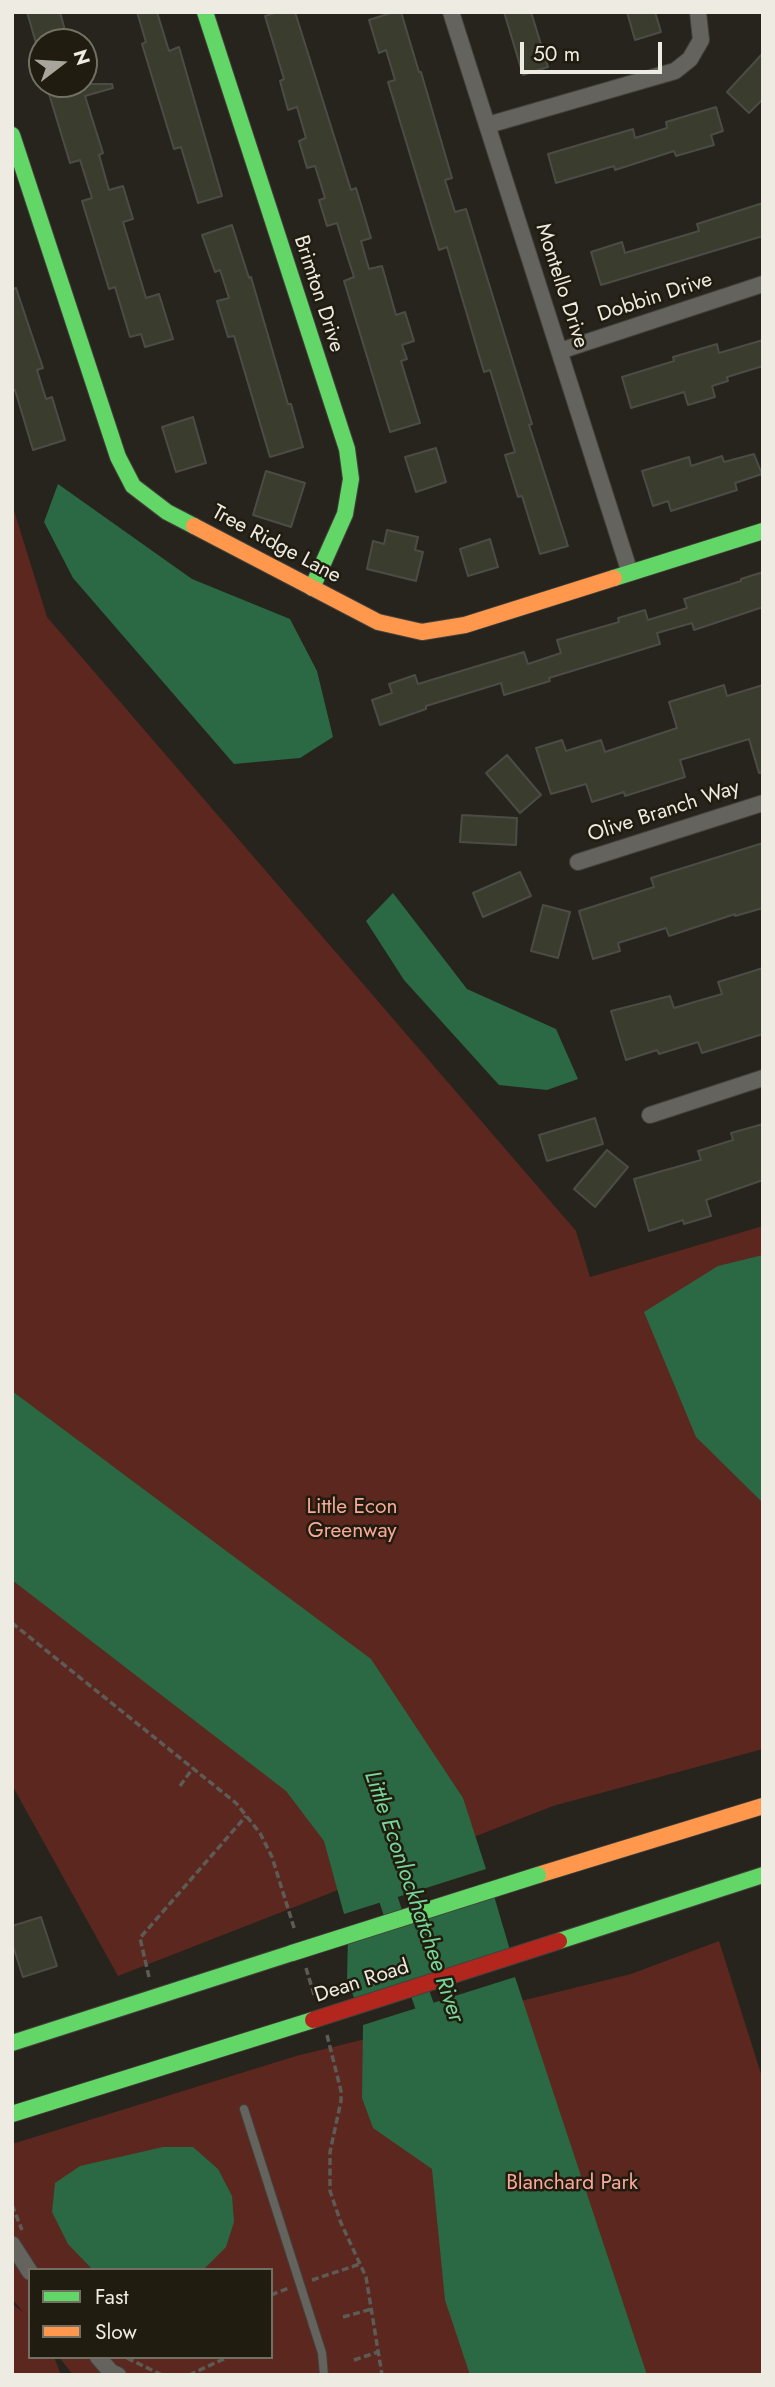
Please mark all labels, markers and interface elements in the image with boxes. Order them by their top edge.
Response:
north arrow [28,28,98,98]
scale bar [523,28,665,72]
text: 50 m [533,39,580,69]
text: N [67,46,97,68]
street label: Montello Drive [529,221,593,351]
street label: Brimton Drive [287,232,349,356]
street label: Dobbin Drive [594,268,716,328]
street label: Tree Ridge Lane [207,500,345,590]
street label: Olive Branch Way [585,776,743,848]
park label: Little Econ Greenway [306,1495,398,1545]
water label: Little Econlockhatchee River [357,1768,469,2026]
street label: Dean Road [312,1955,412,2009]
park label: Blanchard Park [506,2171,638,2197]
legend [28,2268,273,2359]
text: Fast [95,2282,128,2312]
text: Slow [95,2317,137,2347]

